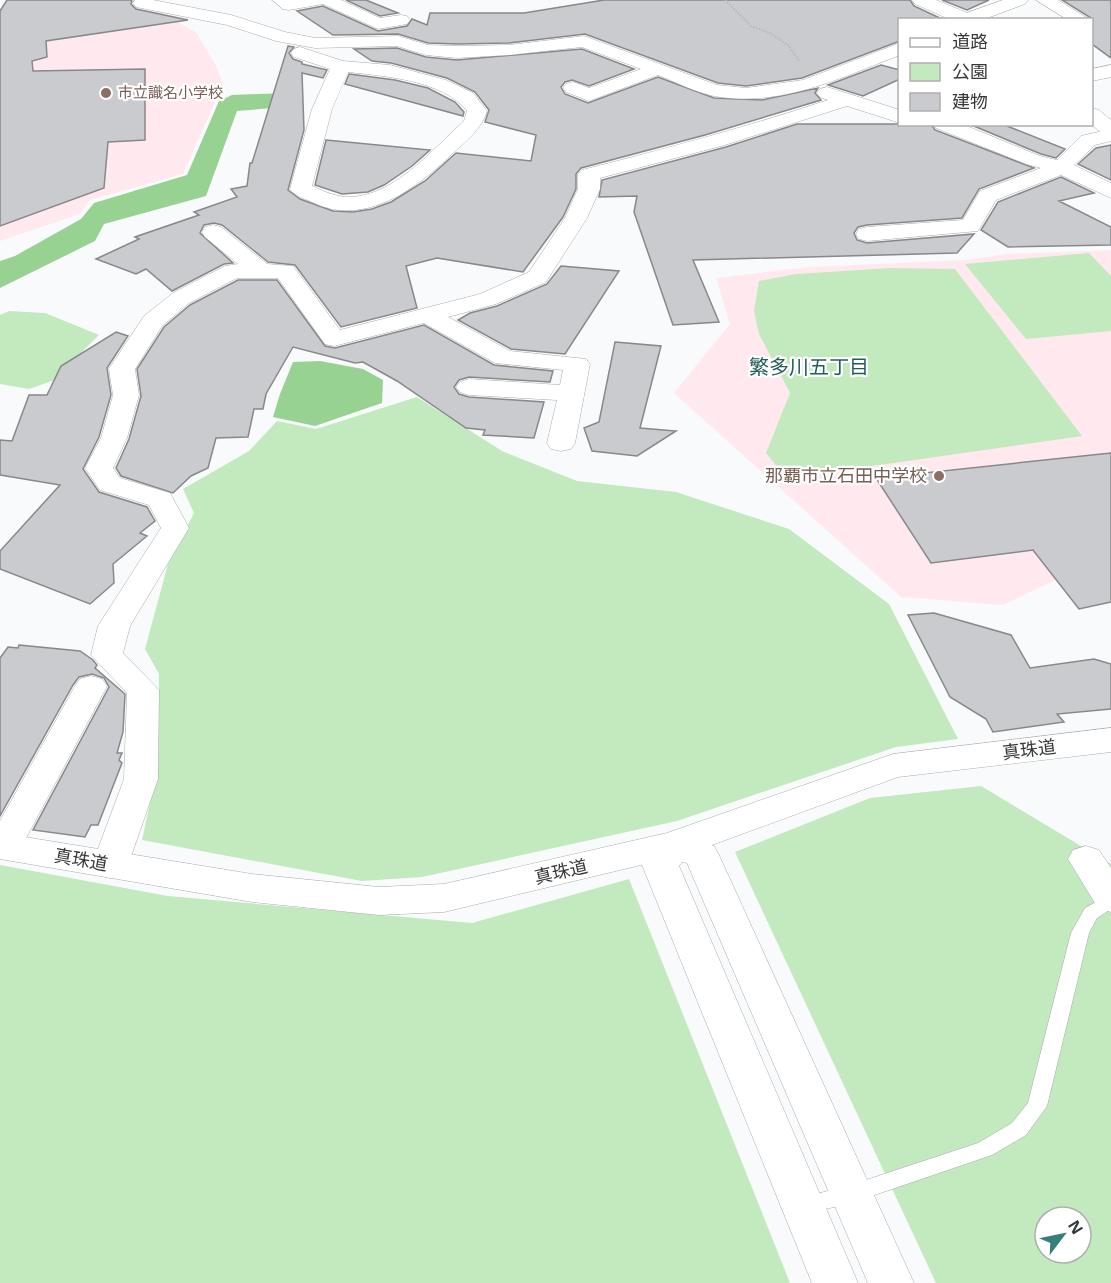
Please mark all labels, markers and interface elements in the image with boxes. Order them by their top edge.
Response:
legend [898,18,1093,126]
text: 道路 [952,29,988,53]
text: 公園 [952,59,988,83]
place label: 市立識名小学校 [118,82,223,102]
marker: 市立識名小学校 [99,86,113,100]
text: 建物 [952,89,988,113]
district label: 繁多川五丁目 [749,353,869,380]
place label: 那覇市立石田中学校 [765,463,927,487]
marker: 那覇市立石田中学校 [932,469,946,483]
street label: 真珠道 [1001,734,1057,764]
street label: 真珠道 [53,843,110,876]
street label: 真珠道 [532,853,590,889]
north arrow [1033,1205,1093,1265]
text: N [1063,1216,1088,1238]

